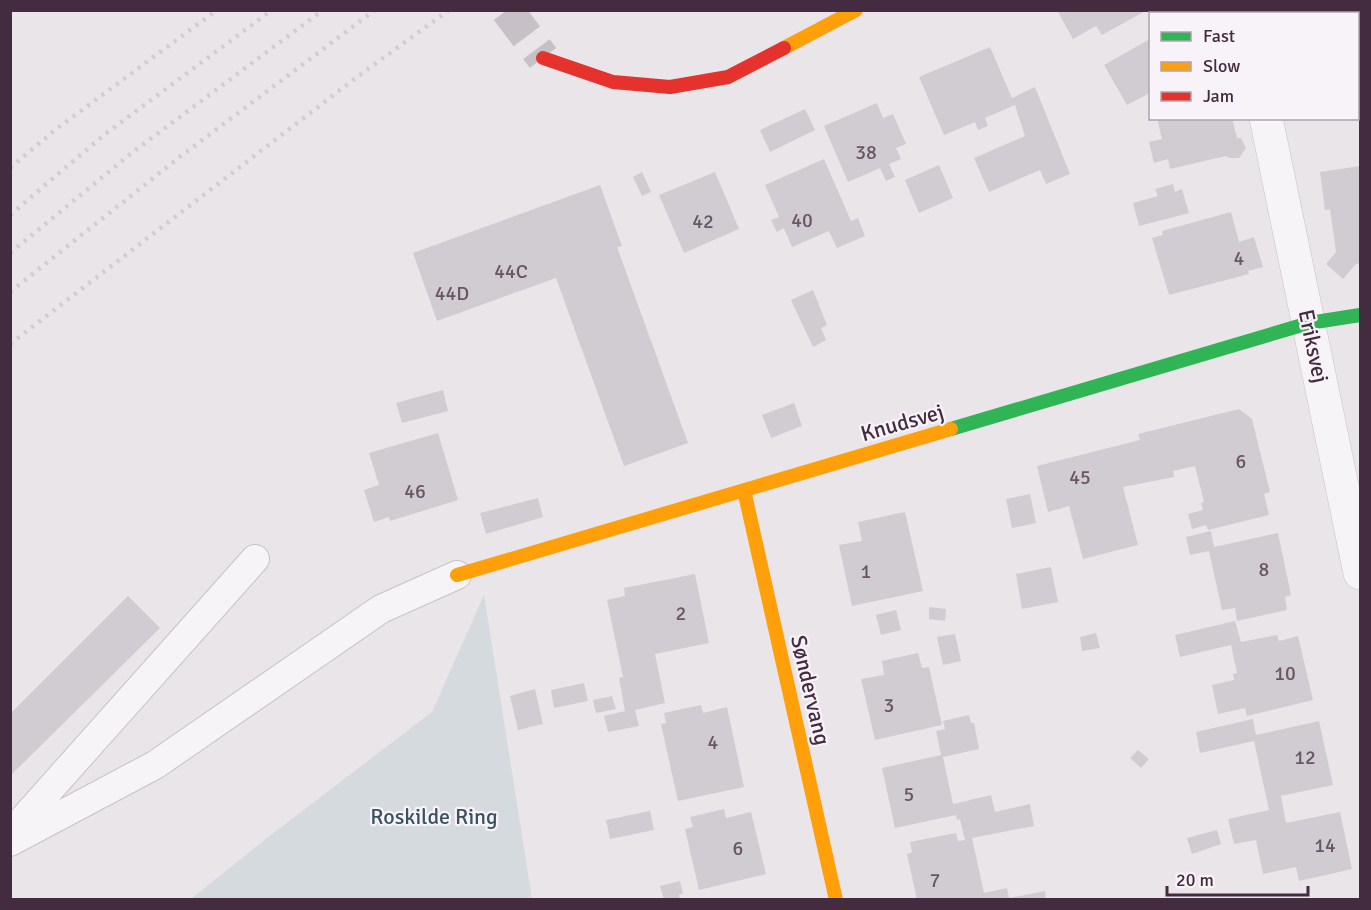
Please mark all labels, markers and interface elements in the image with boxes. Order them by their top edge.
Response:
legend [1149,12,1359,120]
text: Fast [1203,25,1235,47]
text: Slow [1203,55,1240,77]
text: Jam [1203,85,1234,107]
house number: 38 [855,140,877,165]
house number: 40 [791,208,813,233]
house number: 42 [692,209,714,234]
house number: 4 [1234,246,1245,271]
house number: 44C [494,259,528,284]
house number: 44D [435,281,469,306]
street label: Eriksvej [1293,307,1334,385]
street label: Knudsvej [857,398,947,447]
house number: 6 [1236,449,1246,474]
house number: 45 [1069,465,1091,490]
house number: 46 [404,479,426,504]
house number: 8 [1259,557,1269,582]
house number: 1 [861,559,871,584]
house number: 2 [676,601,686,626]
street label: Søndervang [785,633,836,748]
house number: 10 [1274,661,1296,686]
house number: 3 [884,693,894,718]
house number: 4 [708,730,719,755]
house number: 12 [1294,745,1316,770]
house number: 5 [904,782,914,807]
park label: Roskilde Ring [370,803,498,830]
house number: 14 [1314,833,1336,858]
house number: 6 [733,836,743,861]
scale bar [1167,859,1308,897]
house number: 7 [930,868,940,893]
text: 20 m [1176,869,1214,891]

